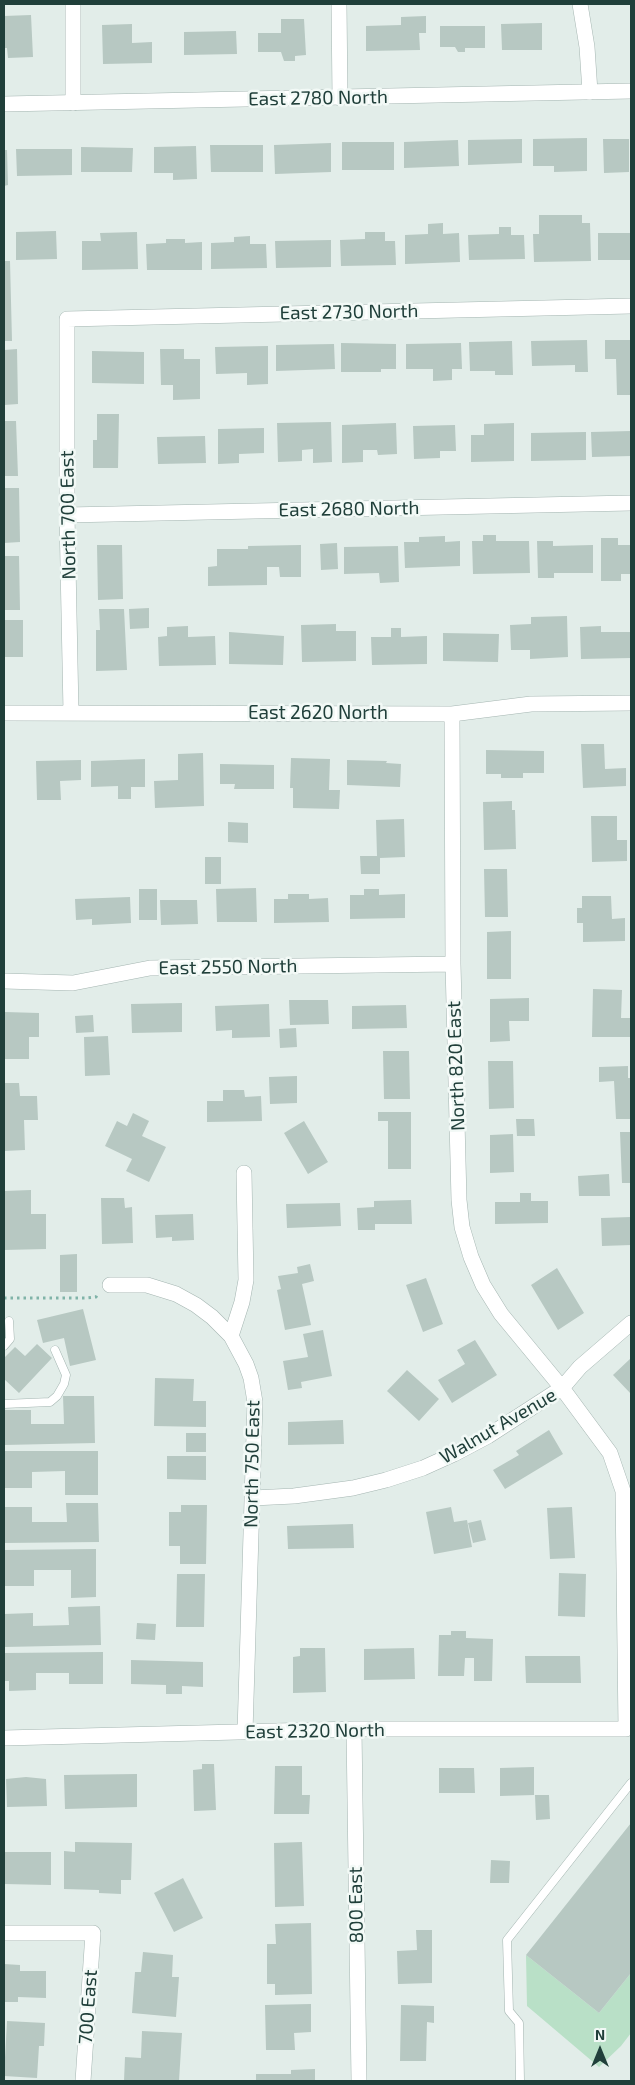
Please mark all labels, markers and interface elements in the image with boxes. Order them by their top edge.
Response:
street label: East 2780 North [248,85,388,111]
street label: East 2730 North [279,299,419,325]
street label: North 700 East [55,450,81,580]
street label: East 2680 North [278,496,420,522]
street label: East 2620 North [248,702,388,724]
street label: East 2550 North [158,954,298,980]
street label: North 820 East [442,1001,470,1131]
street label: Walnut Avenue [436,1383,560,1469]
street label: North 750 East [239,1400,265,1528]
street label: East 2320 North [245,1718,385,1744]
street label: 800 East [344,1866,368,1944]
street label: 700 East [74,1969,102,2045]
north arrow [575,2025,625,2075]
text: N [595,2026,605,2043]

